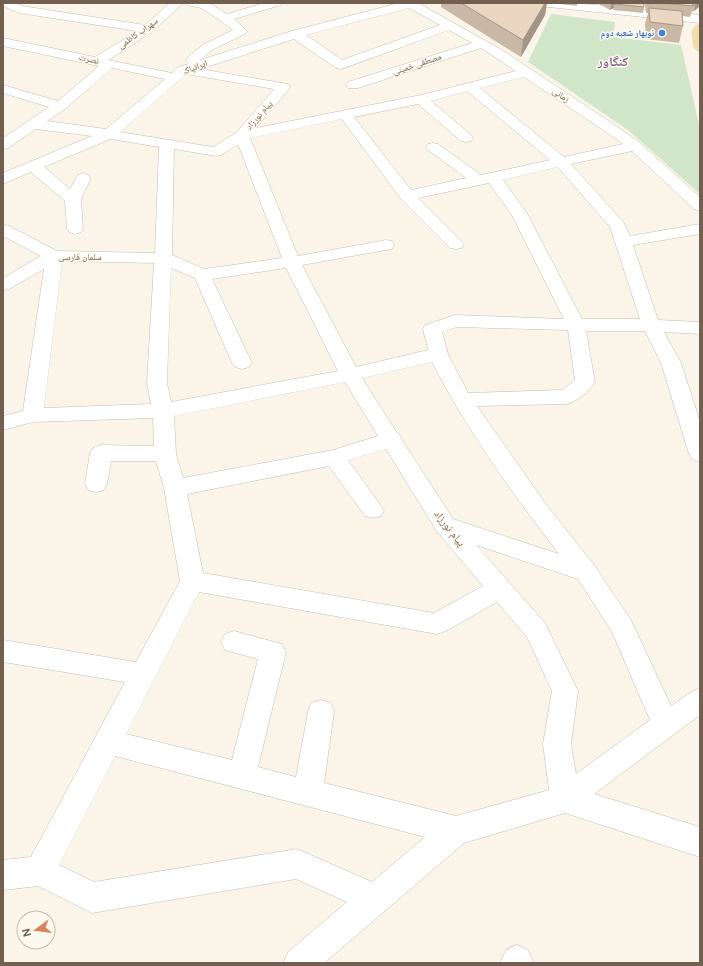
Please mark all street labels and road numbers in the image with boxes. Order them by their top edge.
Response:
street label: سهراب کاظمی [116,15,160,51]
street label: نصرت [78,51,101,67]
street label: مصطفی خمینی [391,51,443,77]
street label: ایرانپاک [181,57,209,77]
street label: زمانی [550,85,572,105]
street label: پیام نورزاد [243,98,276,133]
street label: سلمان فارسی [58,251,102,263]
street label: پیام نورزاد [431,507,469,549]

